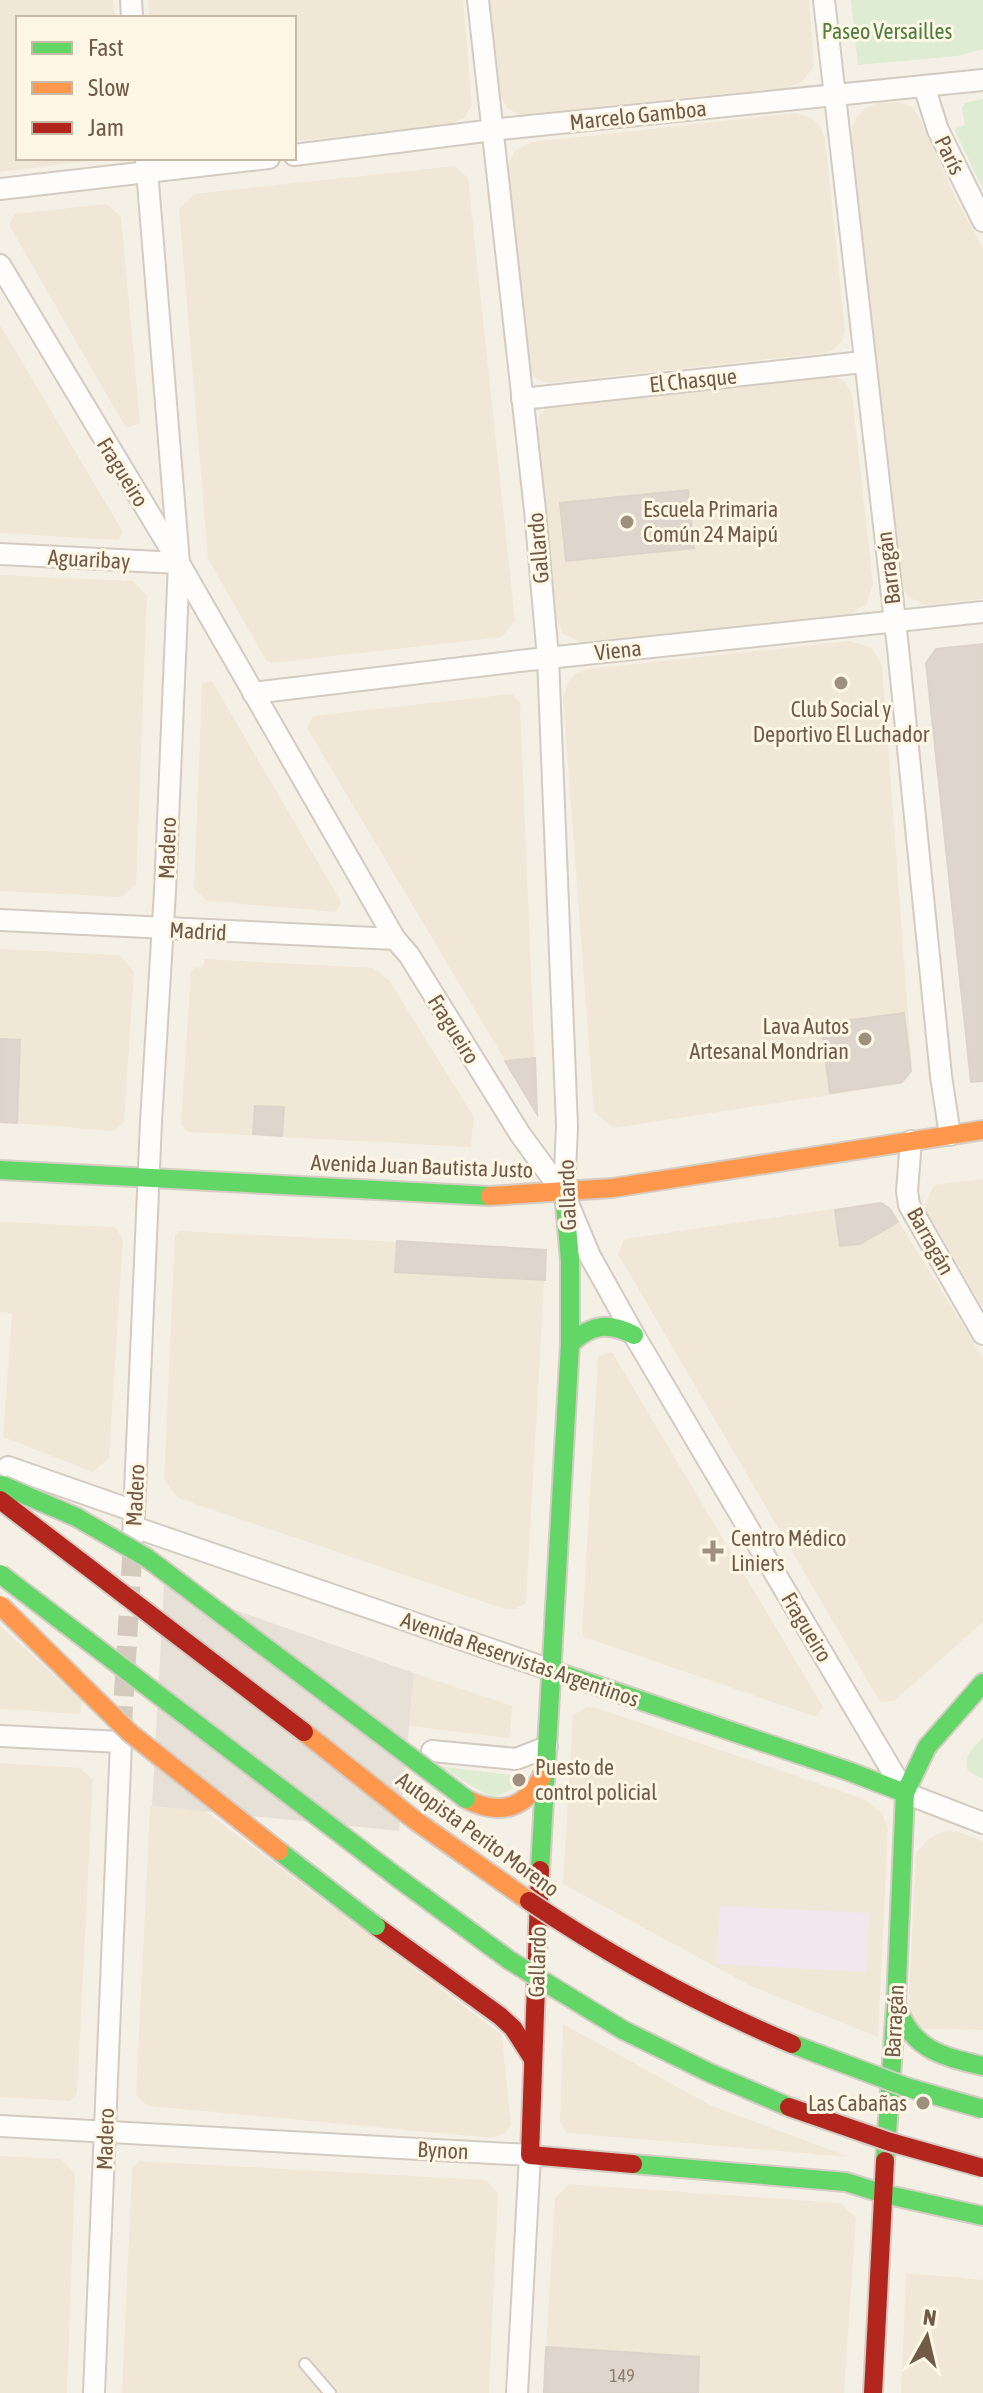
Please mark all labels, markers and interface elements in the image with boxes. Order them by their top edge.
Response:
legend [16,16,296,160]
park label: Paseo Versailles [822,18,952,44]
text: Fast [88,34,124,61]
text: Slow [88,74,130,101]
street label: Marcelo Gamboa [568,95,708,135]
text: Jam [88,114,124,141]
street label: París [930,131,971,179]
street label: El Chasque [648,362,738,398]
street label: Fragueiro [92,433,154,511]
place label: Escuela Primaria Común 24 Maipú [643,496,778,547]
street label: Gallardo [522,511,554,585]
marker: Escuela Primaria Común 24 Maipú [618,513,636,531]
street label: Barragán [871,530,905,606]
street label: Aguaribay [47,544,131,574]
street label: Viena [593,635,643,665]
marker: Club Social y Deportivo El Luchador [832,674,850,692]
place label: Club Social y Deportivo El Luchador [753,696,930,747]
street label: Madero [153,816,181,880]
street label: Madrid [169,917,227,945]
street label: Fragueiro [423,990,485,1068]
place label: Lava Autos Artesanal Mondrian [689,1013,849,1064]
marker: Lava Autos Artesanal Mondrian [856,1030,874,1048]
street label: Avenida Juan Bautista Justo [310,1149,534,1183]
street label: Gallardo [553,1159,581,1231]
street label: Barragán [902,1203,960,1279]
street label: Madero [120,1463,150,1527]
place label: Centro Médico Liniers [731,1525,846,1576]
marker: Centro Médico Liniers [702,1540,724,1562]
street label: Fragueiro [776,1587,838,1667]
street label: Avenida Reservistas Argentinos [398,1606,643,1712]
place label: Puesto de control policial [535,1754,657,1805]
street label: Autopista Perito Moreno [392,1766,564,1902]
marker: Puesto de control policial [510,1771,528,1789]
street label: Gallardo [523,1926,551,1998]
street label: Barragán [879,1984,909,2058]
place label: Las Cabañas [808,2090,907,2116]
marker: Las Cabañas [914,2094,932,2112]
street label: Madero [91,2107,119,2171]
street label: Bynon [417,2136,469,2164]
north arrow [887,2297,967,2377]
text: N [922,2303,938,2331]
house number: 149 [609,2365,635,2386]

